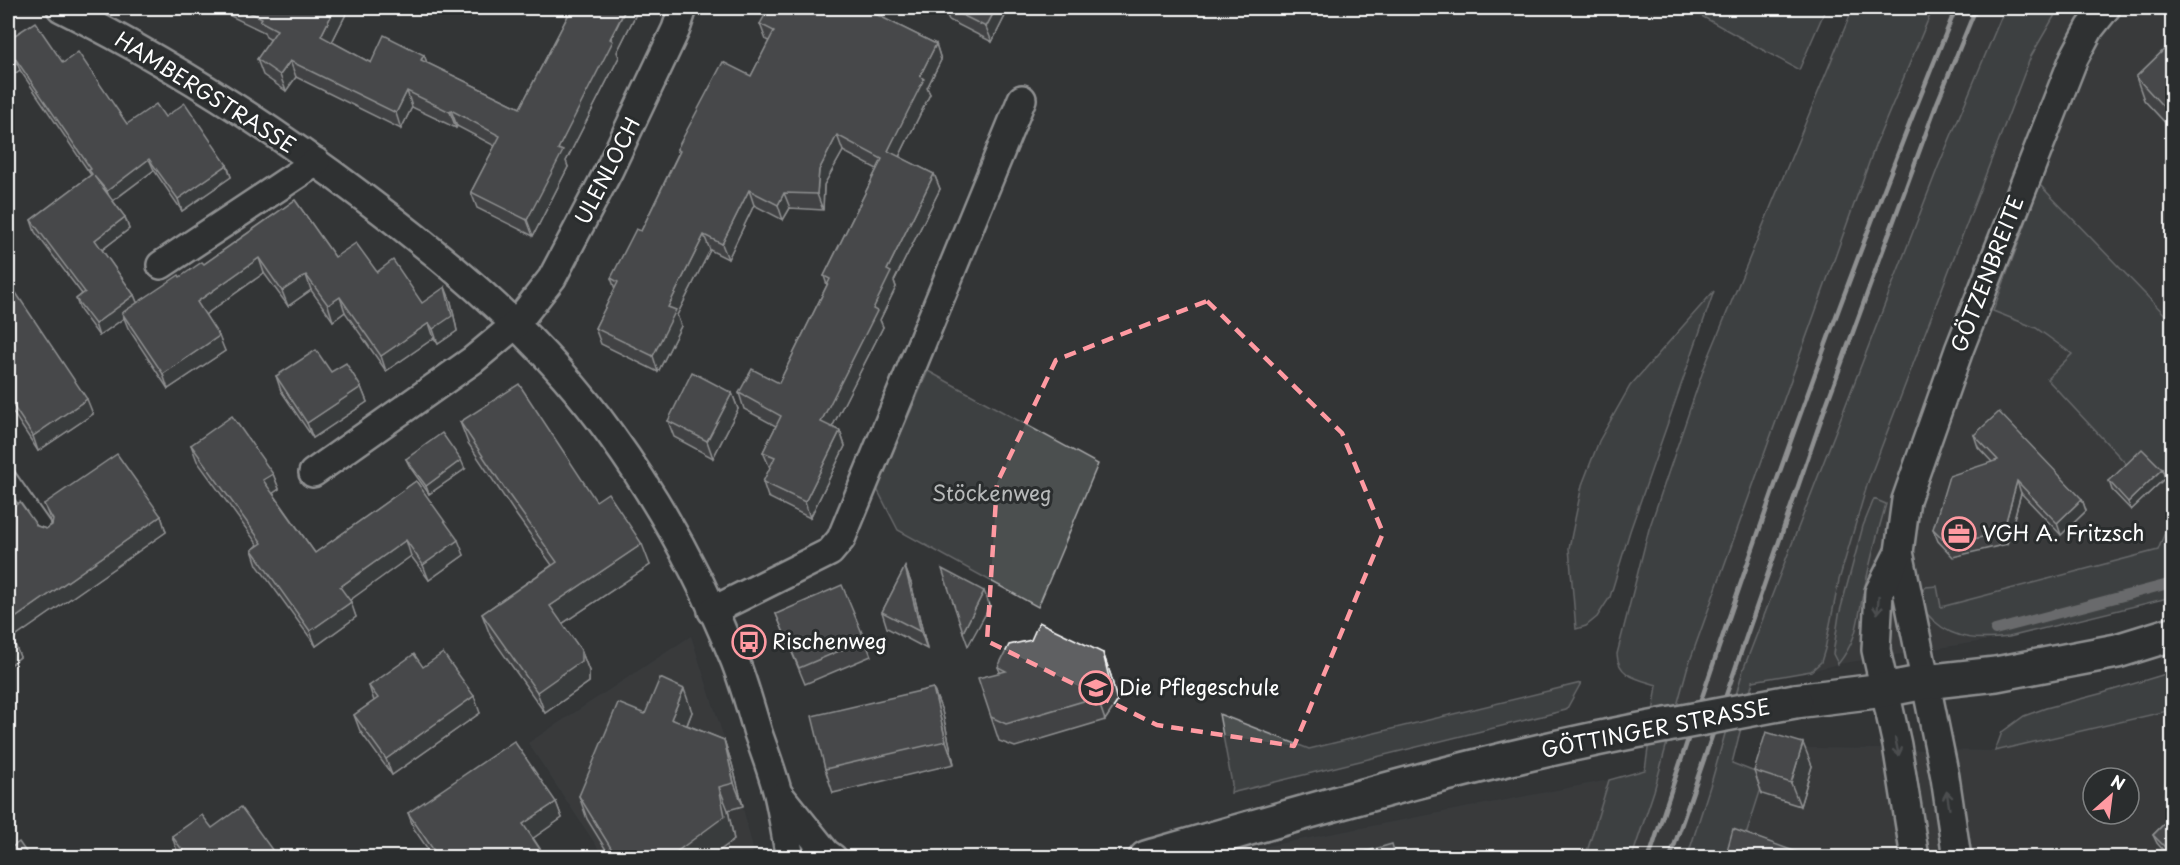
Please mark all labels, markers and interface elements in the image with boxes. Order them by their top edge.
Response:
street label: HAMBERGSTRASSE [109,23,303,160]
street label: ULENLOCH [565,111,647,229]
street label: GÖTZENBREITE [1942,190,2031,356]
park label: Stöckenweg [932,476,1052,508]
office icon: VGH A. Fritzsch [1941,516,1977,552]
place label: VGH A. Fritzsch [1982,516,2145,548]
one-way arrow [1872,595,1883,615]
bus stop icon: Rischenweg [731,624,767,660]
place label: Rischenweg [772,624,887,656]
school or university icon: Die Pflegeschule [1078,670,1114,706]
place label: Die Pflegeschule [1119,670,1279,702]
street label: GÖTTINGER STRASSE [1538,689,1773,765]
one-way arrow [1892,737,1903,756]
north arrow [2081,766,2141,826]
text: N [2107,768,2130,795]
one-way arrow [1943,790,1954,810]

